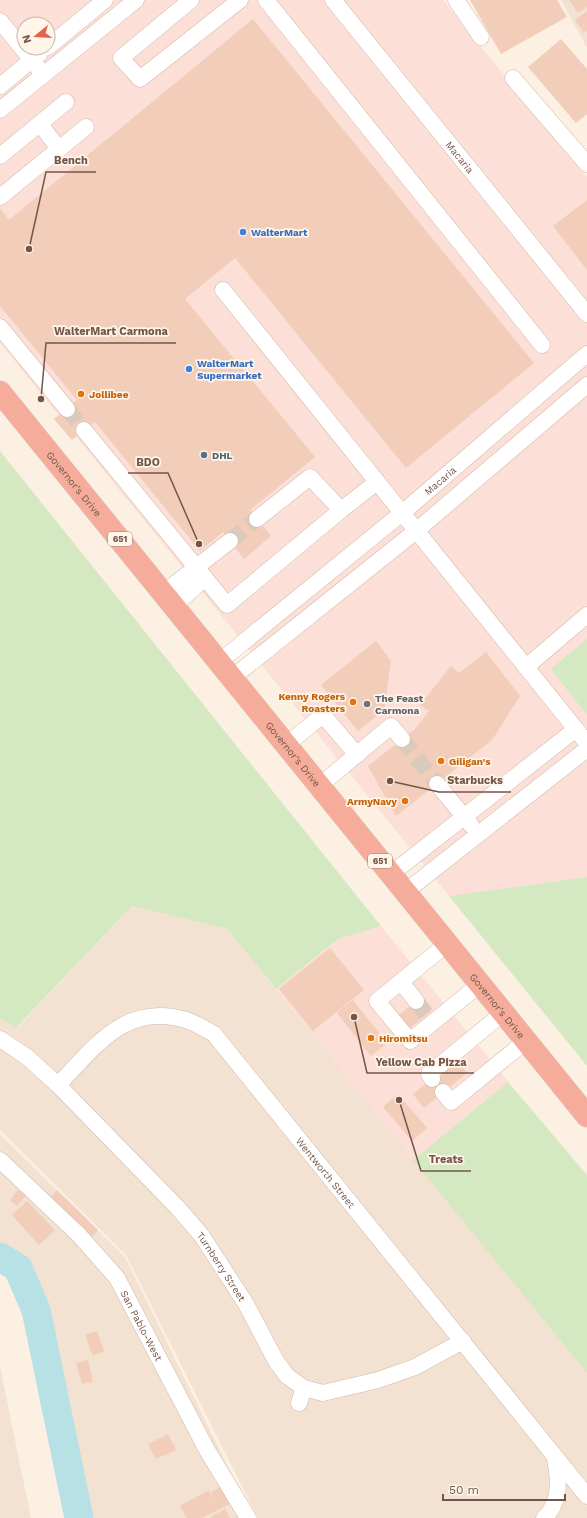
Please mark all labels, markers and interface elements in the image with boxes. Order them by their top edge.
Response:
north arrow [16,16,56,56]
text: N [20,33,34,45]
street label: Macaria [444,139,476,175]
callout: Bench [46,149,96,172]
text: Bench [54,154,88,167]
marker: WalterMart [238,227,248,237]
place label: WalterMart [251,227,308,238]
callout: WalterMart Carmona [46,320,176,343]
text: WalterMart Carmona [54,325,169,338]
place label: WalterMart Supermarket [197,358,262,381]
marker: WalterMart Supermarket [184,364,194,374]
marker: Jollibee [76,389,86,399]
place label: Jollibee [89,389,129,400]
street label: Governor's Drive [45,449,104,519]
callout: BDO [128,450,168,473]
marker: DHL [199,450,209,460]
place label: DHL [212,450,233,461]
text: BDO [136,456,160,469]
street label: Macaria [422,464,458,497]
road number: 651 [108,532,132,546]
place label: Kenny Rogers Roasters [279,691,346,714]
place label: The Feast Carmona [375,693,424,716]
marker: Kenny Rogers Roasters [348,697,358,707]
marker: The Feast Carmona [362,699,372,709]
street label: Governor's Drive [264,719,323,789]
marker: Giligan's [436,756,446,766]
place label: Giligan's [449,756,491,767]
callout: Starbucks [439,769,511,792]
text: Starbucks [447,774,503,787]
place label: ArmyNavy [347,796,397,807]
marker: ArmyNavy [400,796,410,806]
road number: 651 [368,854,392,868]
street label: Governor's Drive [468,971,527,1041]
marker: Hiromitsu [366,1033,376,1043]
place label: Hiromitsu [379,1033,428,1044]
callout: Yellow Cab Pizza [367,1050,474,1073]
text: Yellow Cab Pizza [375,1056,467,1069]
street label: Wentworth Street [294,1135,358,1211]
callout: Treats [421,1148,471,1171]
text: Treats [429,1153,463,1166]
street label: Turnberry Street [195,1229,249,1304]
street label: San Pablo-West [119,1288,165,1363]
scale bar [443,1476,565,1502]
text: 50 m [449,1483,479,1497]

